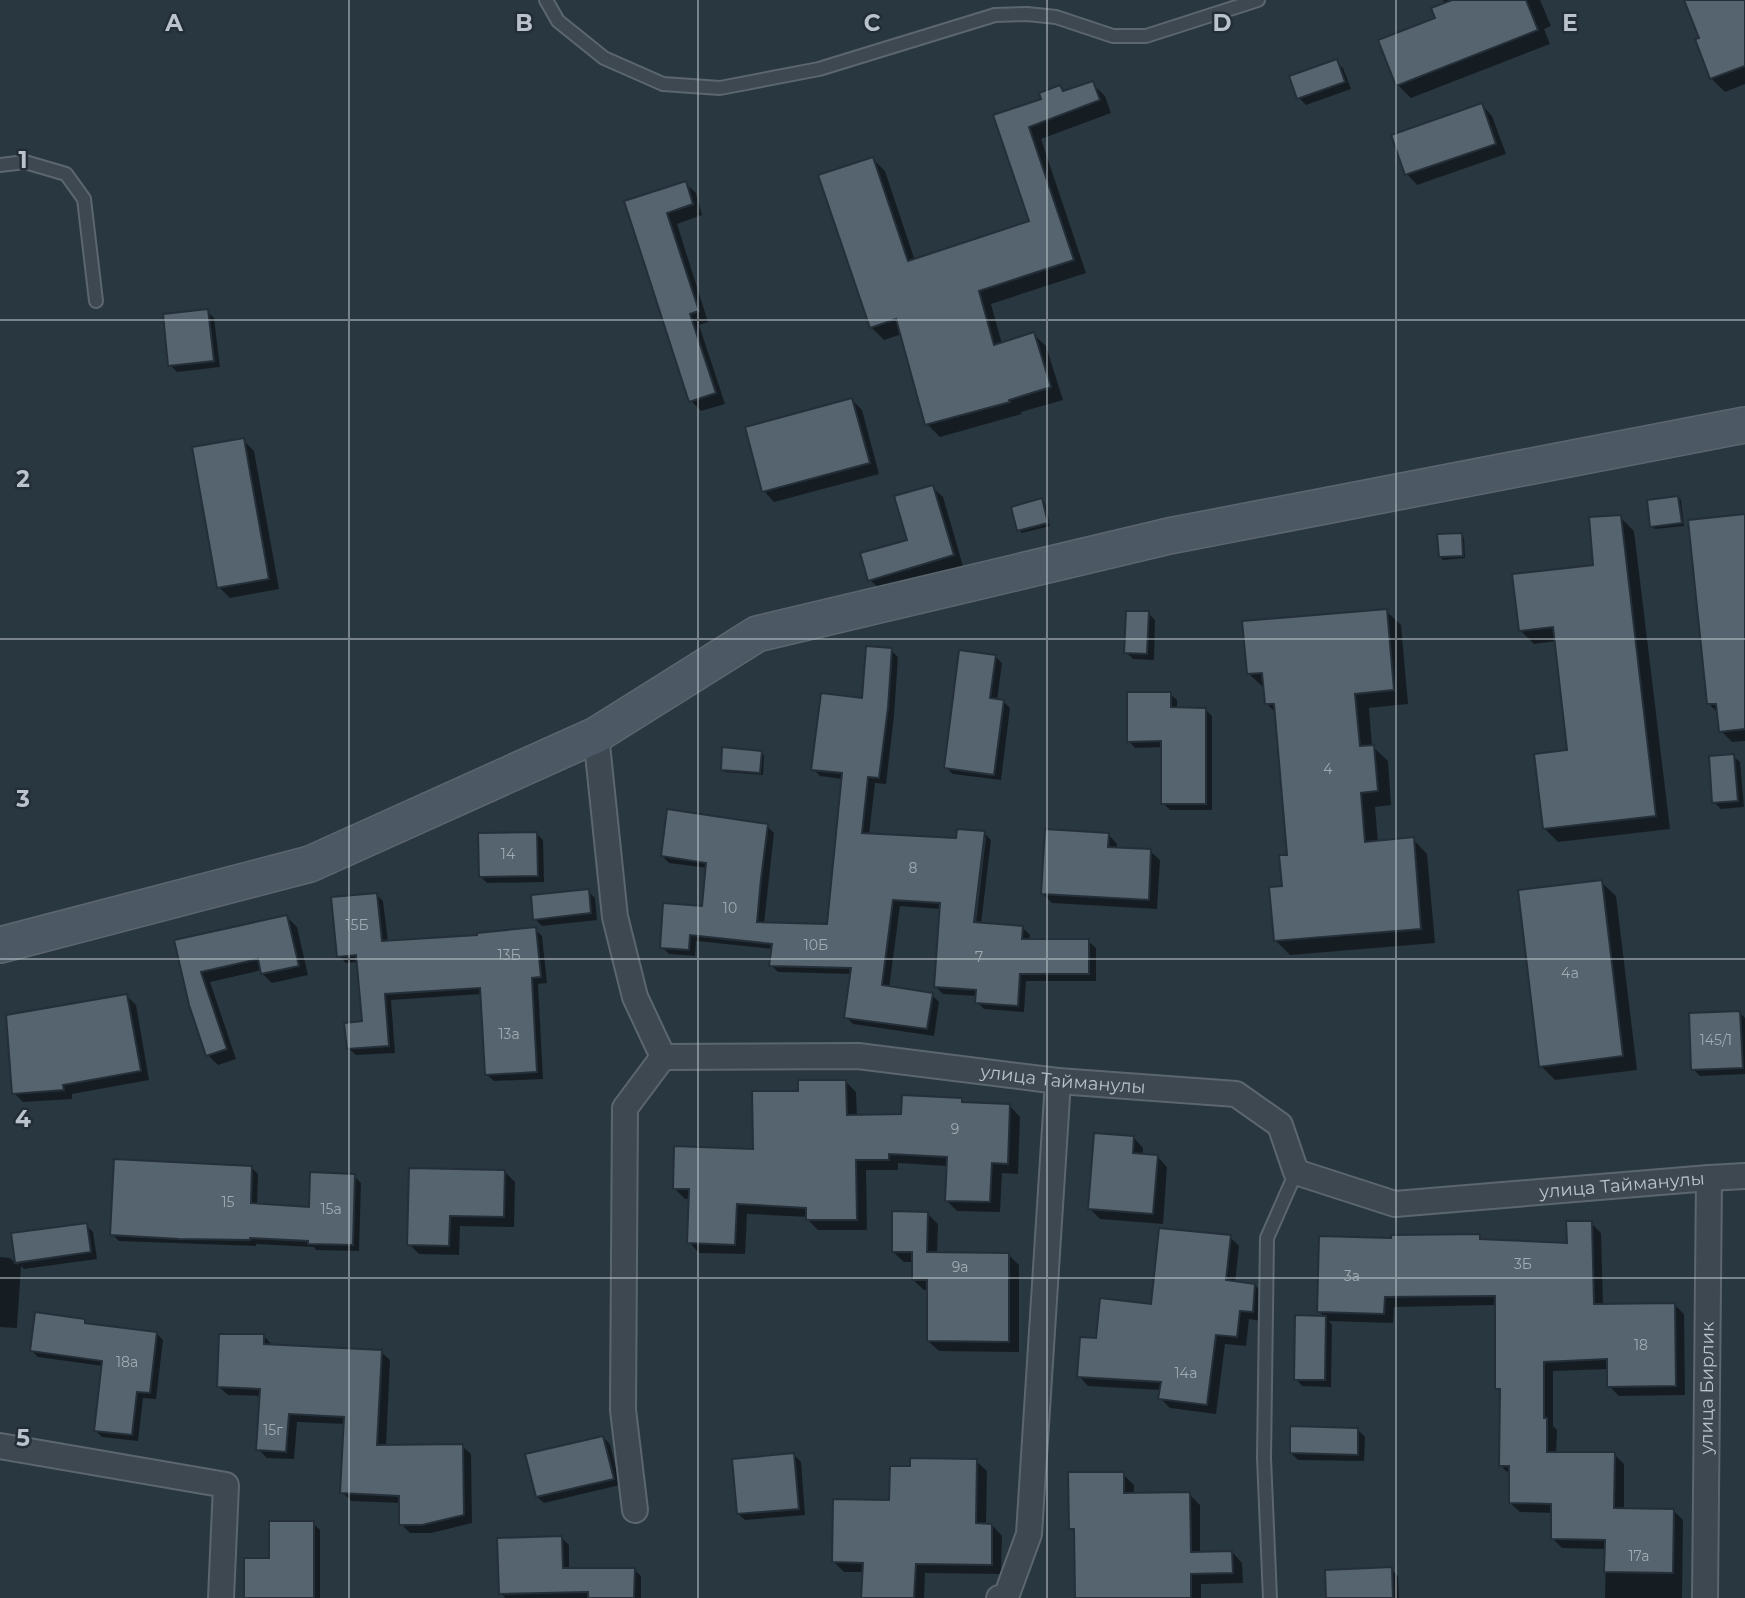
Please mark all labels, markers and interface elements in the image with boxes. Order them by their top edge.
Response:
text: A [164,9,183,37]
text: B [515,9,533,37]
text: C [864,9,881,37]
text: D [1213,9,1232,37]
text: E [1562,9,1578,37]
text: 1 [18,146,28,174]
text: 2 [16,465,30,493]
house number: 4 [1323,760,1333,778]
text: 3 [15,785,30,813]
house number: 14 [501,845,516,863]
house number: 8 [909,859,918,877]
house number: 10 [723,899,737,917]
house number: 15Б [345,916,369,934]
house number: 10Б [804,936,828,954]
house number: 13Б [497,946,521,964]
house number: 7 [975,948,983,966]
house number: 4а [1561,964,1579,982]
house number: 13а [498,1025,520,1043]
house number: 145/1 [1700,1031,1732,1049]
street label: улица Тайманулы [978,1060,1146,1098]
text: 4 [15,1105,31,1133]
house number: 9 [951,1120,959,1138]
street label: улица Тайманулы [1537,1167,1706,1203]
house number: 15 [222,1193,235,1211]
house number: 15а [320,1200,342,1218]
house number: 3Б [1514,1255,1532,1273]
house number: 9а [952,1258,968,1276]
house number: 3а [1344,1267,1360,1285]
street label: улица Бирлик [1695,1321,1719,1456]
house number: 18 [1634,1336,1648,1354]
house number: 18а [116,1353,138,1371]
house number: 14а [1175,1364,1197,1382]
house number: 15г [263,1421,283,1439]
text: 5 [16,1424,30,1452]
house number: 17а [1629,1547,1649,1565]

